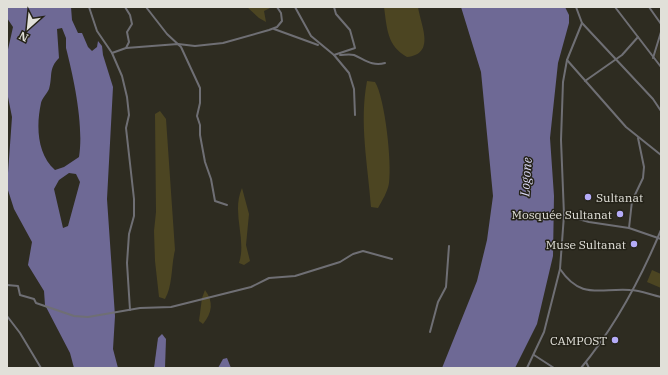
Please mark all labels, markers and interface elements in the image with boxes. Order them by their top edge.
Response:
north arrow [8,8,48,48]
text: N [16,29,31,45]
water label: Logone [516,157,536,198]
place label: Sultanat [596,190,643,205]
marker: Sultanat [583,192,593,202]
place label: Mosquée Sultanat [511,207,612,222]
marker: Mosquée Sultanat [615,209,625,219]
place label: Muse Sultanat [546,237,626,252]
marker: Muse Sultanat [629,239,639,249]
place label: CAMPOST [550,333,607,348]
marker: CAMPOST [610,335,620,345]

